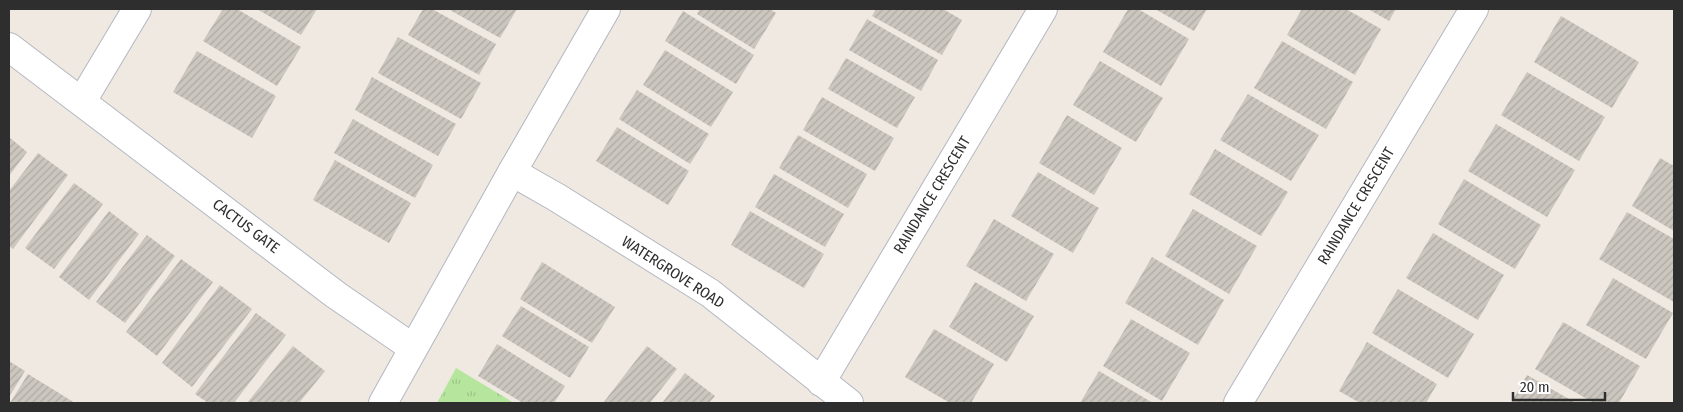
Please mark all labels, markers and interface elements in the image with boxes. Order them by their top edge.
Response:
street label: RAINDANCE CRESCENT [890,133,974,257]
street label: RAINDANCE CRESCENT [1314,144,1398,268]
street label: CACTUS GATE [209,195,283,257]
street label: WATERGROVE ROAD [618,232,728,312]
scale bar [1513,370,1606,402]
text: 20 m [1520,378,1550,396]

